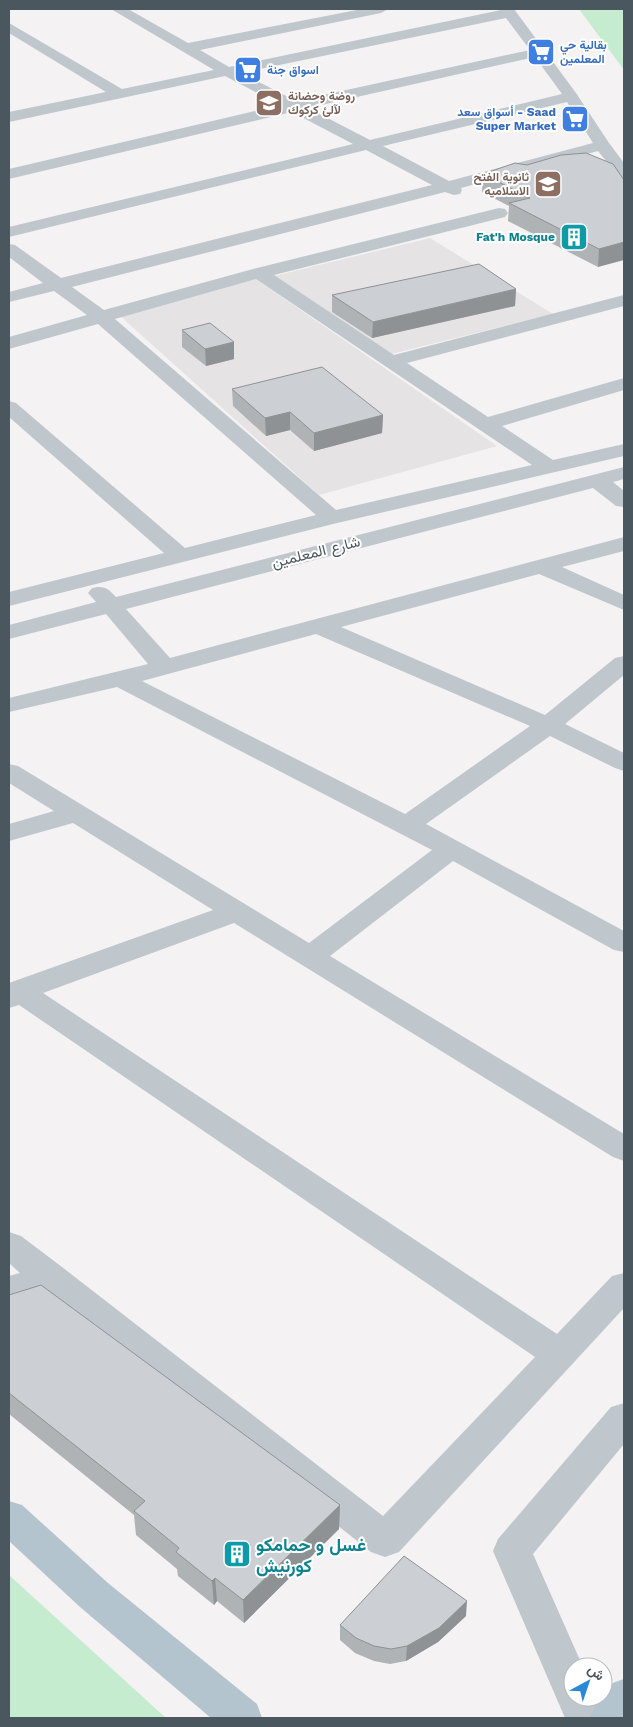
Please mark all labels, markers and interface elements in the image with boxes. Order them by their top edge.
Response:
supermarket icon: بقالية حي المعلمين [526,37,556,67]
place label: بقالية حي المعلمين [560,38,607,66]
supermarket icon: اسواق جنة [233,55,263,85]
place label: اسواق جنة [267,63,319,78]
school or university icon: روضة وحضانة لآلئ كركوك [254,88,284,118]
place label: روضة وحضانة لآلئ كركوك [288,89,355,118]
supermarket icon: أسواق سعد - Saad Super Market [560,104,590,134]
place label: أسواق سعد - Saad Super Market [457,105,557,133]
school or university icon: ثانوية الفتح الاسلاميه [533,169,563,199]
place label: ثانوية الفتح الاسلاميه [474,170,529,198]
building icon: Fat'h Mosque [559,222,589,252]
place label: Fat'h Mosque [476,230,555,244]
street label: شارع المعلمين [270,532,363,574]
place label: غسل و حمامكو كورنيش [256,1534,366,1577]
building icon: غسل و حمامكو كورنيش [222,1539,252,1569]
north arrow [563,1657,613,1707]
text: ش [584,1661,608,1684]

